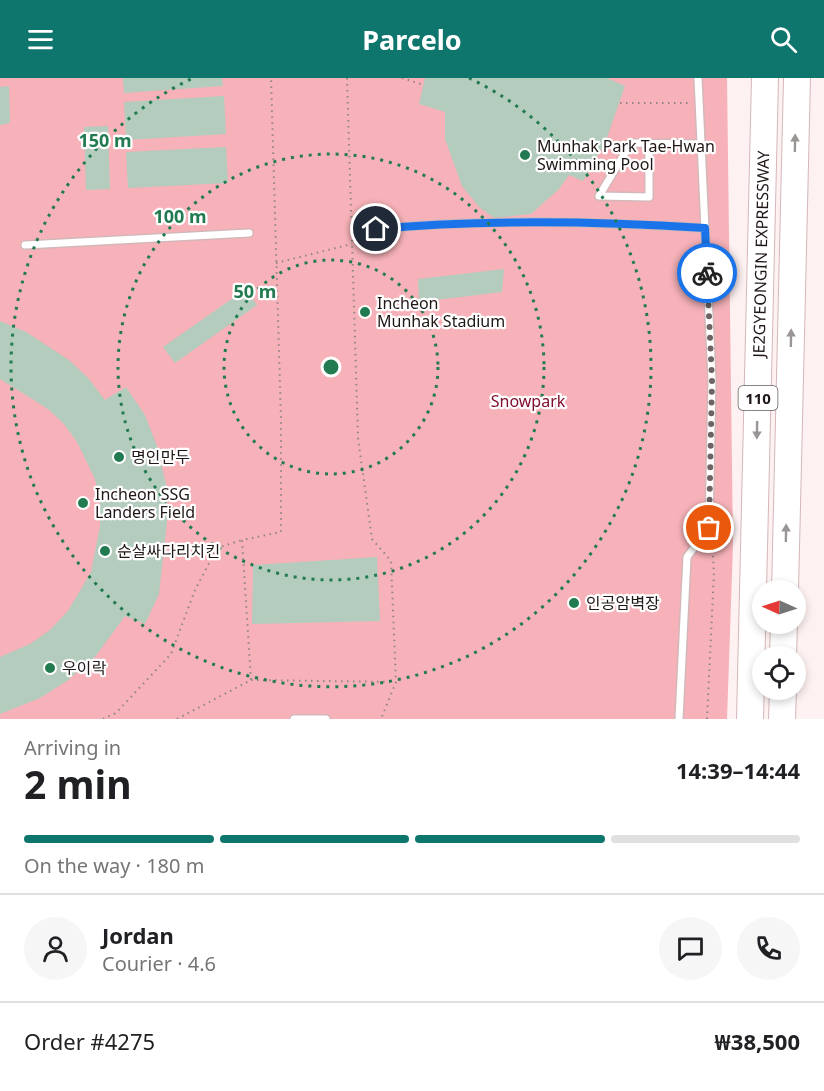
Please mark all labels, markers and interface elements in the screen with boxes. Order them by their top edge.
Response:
text: Parcelo [362,21,462,58]
icon: menu [24,23,57,56]
icon: search [767,23,800,56]
text: 150 m [78,128,132,152]
one-way arrow [791,133,800,152]
place label: Munhak Park Tae-Hwan Swimming Pool [537,135,715,175]
marker: Munhak Park Tae-Hwan Swimming Pool [518,148,532,162]
street label: JE2GYEONGIN EXPRESSWAY [747,149,774,360]
pin [350,203,401,254]
text: 100 m [153,204,207,228]
icon: home [359,212,392,245]
courier [677,243,737,303]
icon: bike [691,257,724,290]
text: 50 m [234,279,276,303]
place label: Incheon Munhak Stadium [377,292,505,332]
marker: Incheon Munhak Stadium [358,305,372,319]
one-way arrow [786,328,796,347]
centre of rings [321,357,341,377]
road number: 110 [738,386,777,410]
park label: Snowpark [491,390,566,412]
one-way arrow [752,421,762,440]
place label: 명인만두 [131,446,190,468]
marker: 명인만두 [112,450,126,464]
place label: Incheon SSG Landers Field [95,483,195,523]
marker: Incheon SSG Landers Field [76,496,90,510]
pin [683,502,734,553]
icon: bag [692,511,725,544]
one-way arrow [782,523,791,542]
place label: 순살싸다리치킨 [117,540,220,562]
marker: 순살싸다리치킨 [98,544,112,558]
north arrow [752,580,806,634]
map controls [752,580,806,700]
place label: 인공암벽장 [586,592,660,614]
marker: 인공암벽장 [567,596,581,610]
button: locate [752,646,806,700]
place label: 우이락 [62,657,106,679]
marker: 우이락 [43,661,57,675]
text: Arriving in [24,734,121,761]
text: 14:39–14:44 [676,755,800,785]
text: 2 min [24,757,131,810]
text: On the way · 180 m [24,852,204,879]
button: person [24,917,87,980]
button: chat [659,917,722,980]
button: phone [737,917,800,980]
text: Jordan [102,920,174,950]
text: Courier · 4.6 [102,950,216,977]
text: Order #4275 [24,1026,155,1056]
text: ₩38,500 [715,1026,800,1056]

